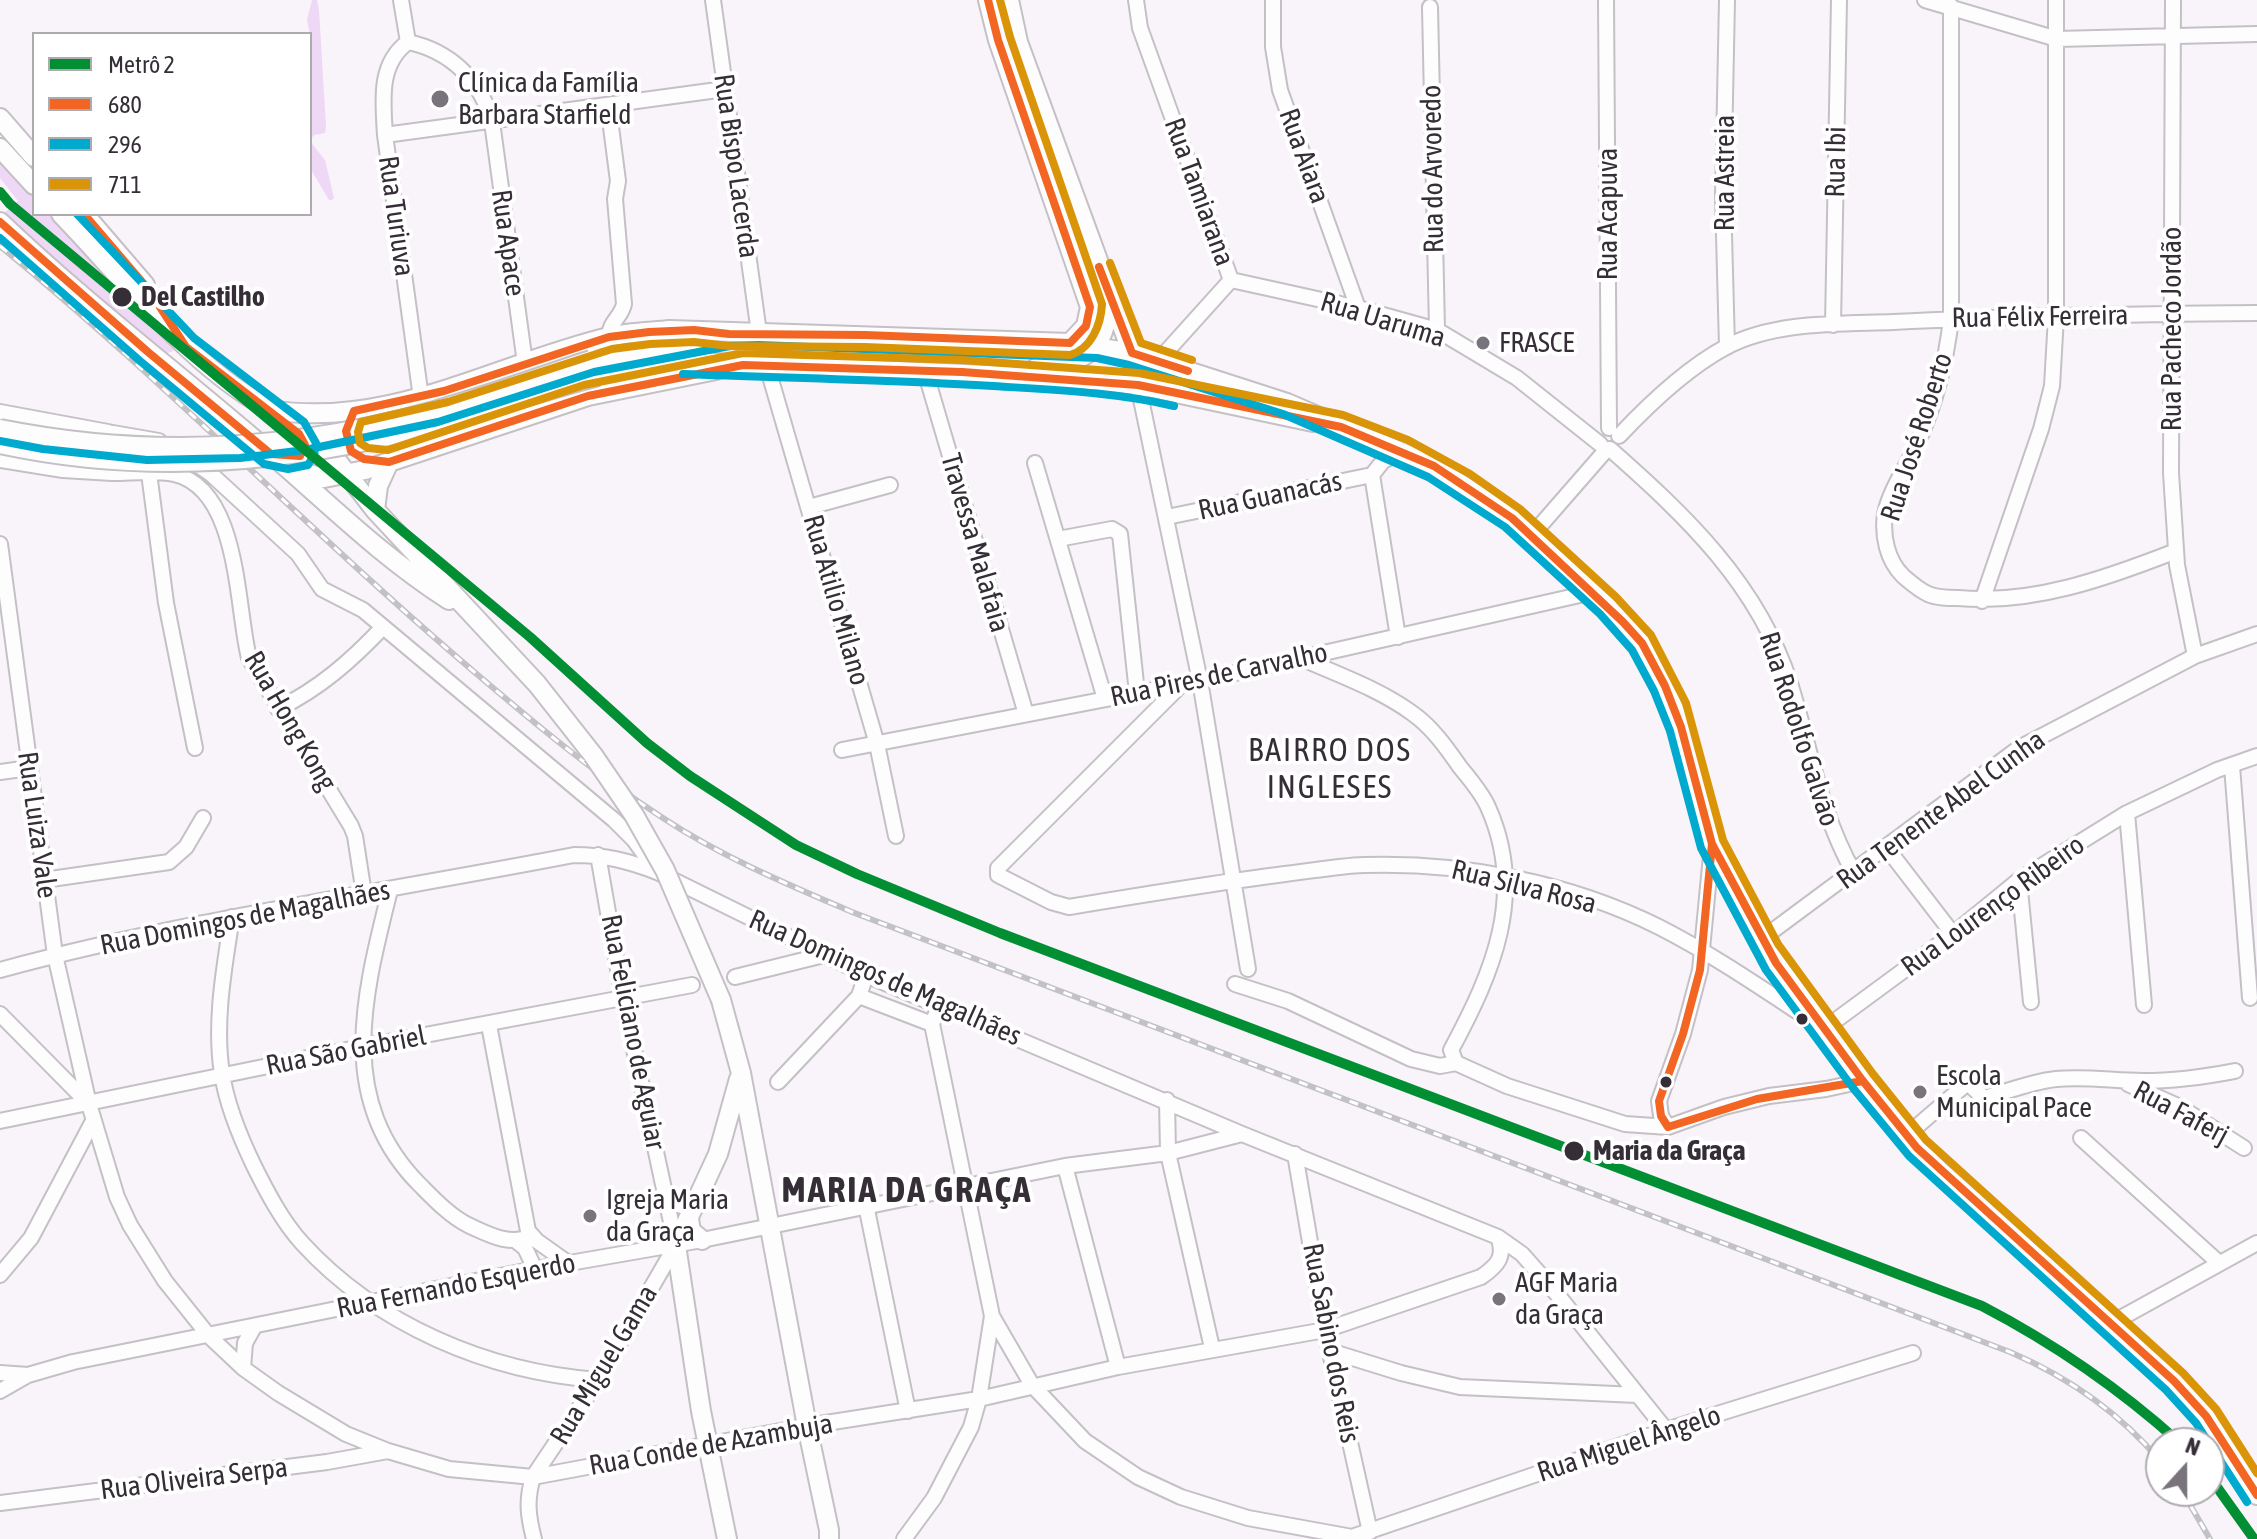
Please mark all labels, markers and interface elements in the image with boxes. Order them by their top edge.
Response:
legend [32,32,312,216]
text: Metrô 2 [108,51,175,78]
place label: Clínica da Família Barbara Starfield [458,66,639,132]
street label: Rua Bispo Lacerda [706,72,766,260]
street label: Rua do Arvoredo [1415,85,1451,253]
marker: Clínica da Família Barbara Starfield [429,88,451,110]
text: 680 [108,91,142,118]
street label: Rua Aiara [1271,104,1337,208]
street label: Rua Tamiarana [1157,114,1241,270]
street label: Rua Astreia [1708,115,1742,231]
street label: Rua Ibi [1819,126,1853,198]
text: 296 [108,131,142,158]
street label: Rua Acapuva [1591,148,1625,280]
street label: Rua Turiuva [371,154,421,278]
text: 711 [108,171,142,198]
street label: Rua Apace [484,187,532,299]
street label: Rua Pacheco Jordão [2155,227,2189,431]
place label: Del Castilho [141,280,265,314]
marker: Del Castilho [110,285,134,309]
street label: Rua Uaruma [1316,285,1450,355]
street label: Rua Félix Ferreira [1951,299,2129,335]
place label: FRASCE [1499,326,1574,360]
marker: FRASCE [1474,334,1492,352]
street label: Rua José Roberto [1874,349,1960,525]
street label: Travessa Malafaia [933,450,1017,636]
street label: Rua Guanacás [1195,464,1345,528]
street label: Rua Atilio Milano [796,511,876,689]
street label: Rua Rodolfo Galvão [1752,627,1846,831]
street label: Rua Pires de Carvalho [1108,636,1330,714]
street label: Rua Hong Kong [237,645,343,797]
street label: Rua Tenente Abel Cunha [1830,723,2052,897]
district label: BAIRRO DOS INGLESES [1248,732,1412,807]
street label: Rua Luiza Vale [10,749,64,901]
street label: Rua Lourenço Ribeiro [1895,828,2091,984]
street label: Rua Silva Rosa [1448,853,1600,921]
street label: Rua Domingos de Magalhães [97,873,393,963]
street label: Rua Domingos de Magalhães [744,903,1026,1053]
street label: Rua Feliciano de Aguiar [594,912,672,1152]
unlabelled marker [1794,1011,1810,1027]
street label: Rua São Gabriel [263,1019,429,1083]
place label: Escola Municipal Pace [1936,1059,2092,1125]
unlabelled marker [1658,1074,1674,1090]
street label: Rua Faferj [2128,1074,2234,1152]
marker: Escola Municipal Pace [1911,1083,1929,1101]
place label: Maria da Graça [1593,1134,1745,1168]
marker: Maria da Graça [1562,1139,1586,1163]
district label: MARIA DA GRAÇA [782,1169,1032,1213]
place label: Igreja Maria da Graça [606,1183,729,1249]
marker: Igreja Maria da Graça [581,1207,599,1225]
street label: Rua Sabino dos Reis [1295,1240,1367,1446]
street label: Rua Fernando Esquerdo [334,1246,578,1326]
place label: AGF Maria da Graça [1515,1266,1618,1332]
street label: Rua Miguel Gama [543,1279,665,1451]
marker: AGF Maria da Graça [1490,1290,1508,1308]
street label: Rua Miguel Ângelo [1533,1399,1725,1489]
street label: Rua Conde de Azambuja [587,1407,835,1483]
north arrow [2145,1427,2225,1507]
text: N [2182,1432,2204,1461]
street label: Rua Oliveira Serpa [98,1451,290,1507]

